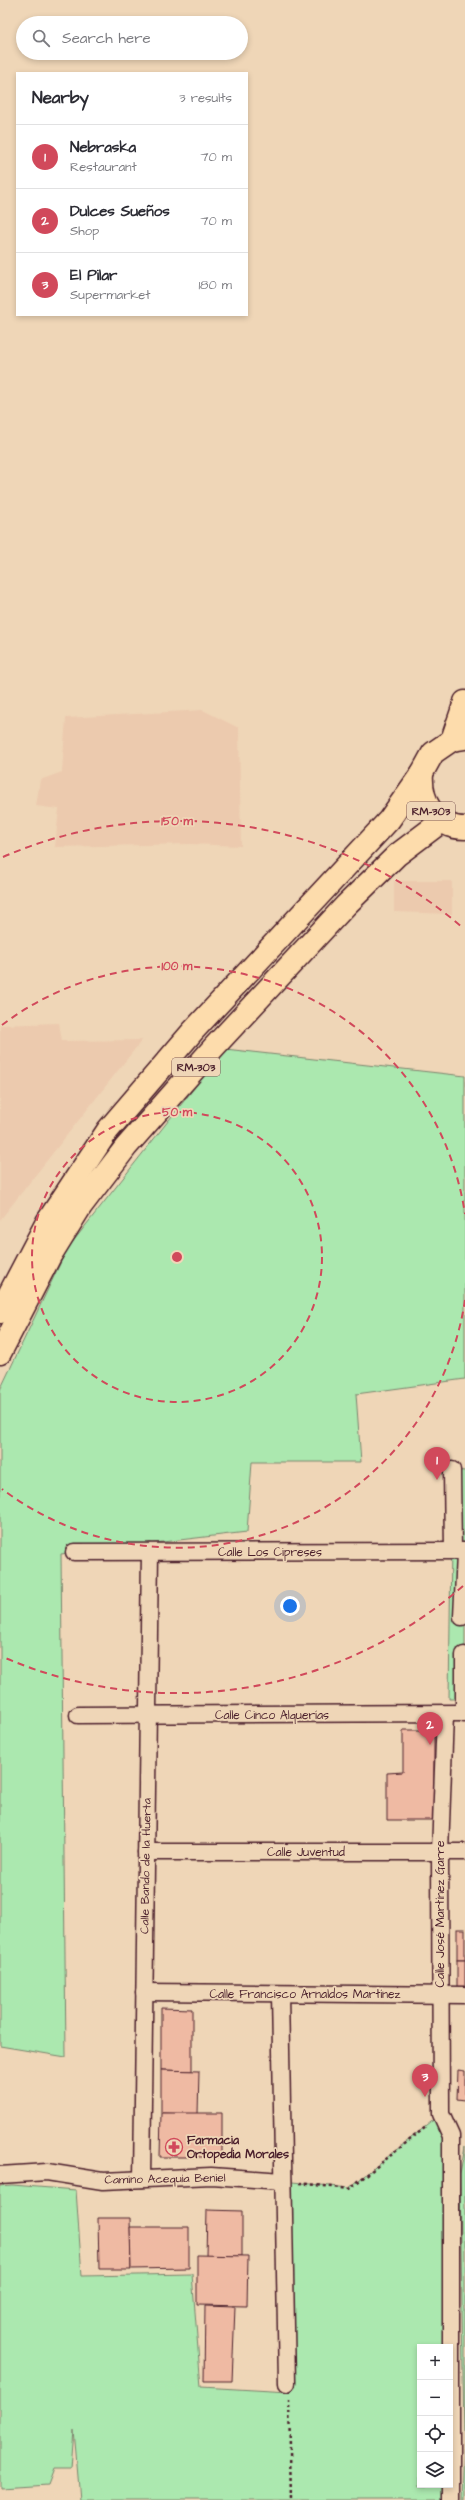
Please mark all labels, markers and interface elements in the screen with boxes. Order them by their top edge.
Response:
search box [16,16,248,60]
icon: search [30,27,52,49]
text: Search here [62,28,151,49]
text: Nearby [32,86,89,110]
text: 3 results [179,89,232,107]
text: Nebraska [70,137,136,158]
text: 1 [44,148,46,166]
text: 70 m [200,148,232,166]
text: Restaurant [70,158,137,176]
text: Dulces Sueños [70,201,170,222]
text: 2 [41,212,49,230]
text: 70 m [200,212,232,230]
text: Shop [70,222,99,240]
text: El Pilar [70,265,117,286]
text: 3 [42,276,48,294]
text: 180 m [198,276,232,294]
text: Supermarket [70,286,151,304]
road number: RM-303 [407,802,455,820]
text: 150 m [161,813,194,830]
text: 100 m [162,958,193,975]
road number: RM-303 [172,1058,220,1076]
text: 50 m [162,1104,193,1121]
centre of rings [170,1250,184,1264]
pin: 1 [424,1447,450,1480]
street label: Calle Los Cipreses [218,1544,322,1561]
your location [280,1596,300,1616]
street label: Calle Cinco Alquerías [215,1707,329,1724]
pin: 2 [417,1712,443,1745]
street label: Calle Bando de la Huerta [136,1798,156,1934]
street label: Calle José Martínez Garre [432,1840,449,1987]
street label: Calle Juventud [267,1844,345,1861]
street label: Calle Francisco Arnaldos Martínez [209,1986,401,2003]
pin: 3 [412,2064,438,2097]
place label: Farmacia Ortopedia Morales [187,2132,289,2164]
pharmacy icon: Farmacia Ortopedia Morales [164,2137,184,2157]
street label: Camino Acequia Beniel [104,2169,226,2189]
map controls [417,2344,453,2488]
button: + [417,2344,453,2380]
button: − [417,2380,453,2416]
button: locate [417,2416,453,2452]
button: layers [417,2452,453,2488]

